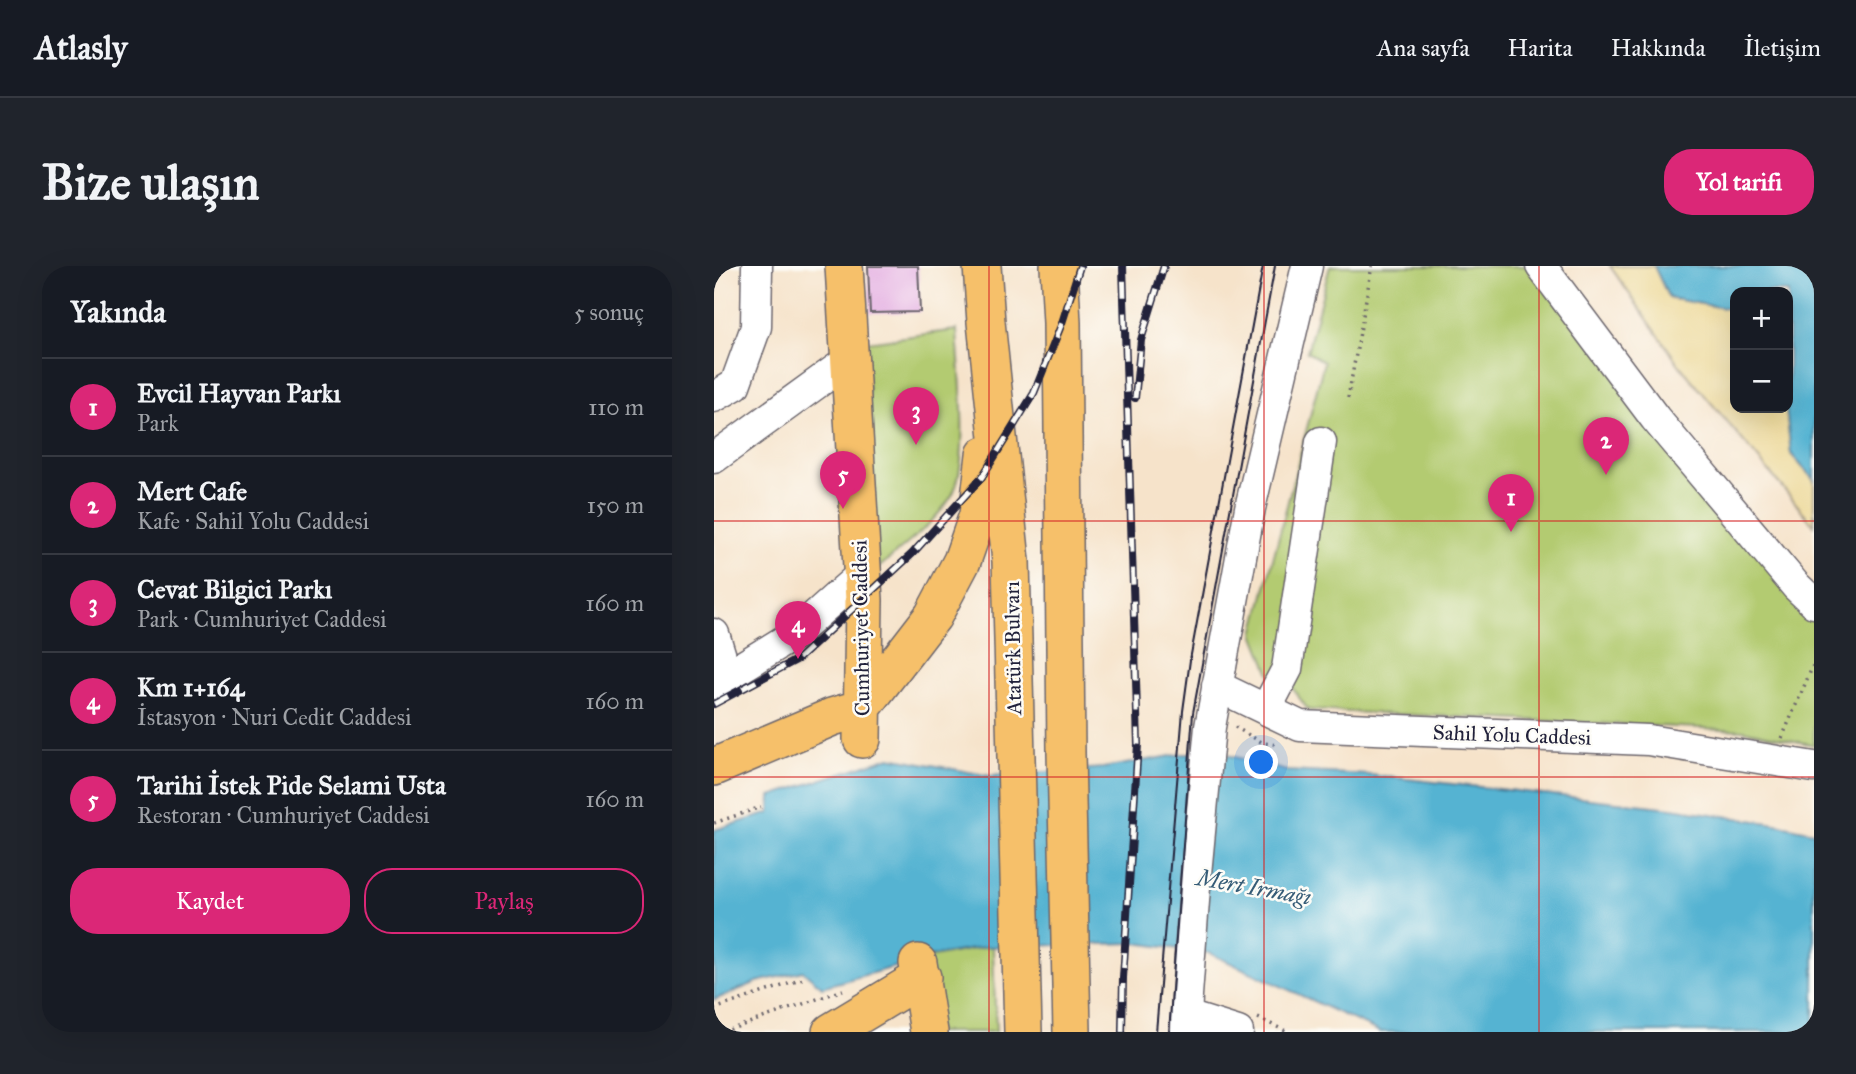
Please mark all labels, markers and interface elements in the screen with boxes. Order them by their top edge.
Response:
text: Atlasly [35,28,127,68]
text: Ana sayfa [1377,33,1470,63]
text: Harita [1508,33,1573,63]
text: Hakkında [1611,33,1706,63]
text: İletişim [1744,33,1821,63]
button: Yol tarifi [1664,149,1814,215]
text: Bize ulaşın [42,153,259,212]
map controls [1730,287,1793,413]
button: + [1730,287,1793,350]
text: Yakında [70,294,166,330]
text: 5 sonuç [574,298,644,326]
button: − [1730,350,1793,413]
text: Evcil Hayvan Parkı [137,377,341,409]
pin: 3 [893,387,939,445]
text: 1 [88,393,98,421]
text: 110 m [588,393,644,421]
text: Park [137,409,179,437]
pin: 2 [1583,417,1629,475]
pin: 5 [820,451,866,509]
pin: 1 [1488,474,1534,532]
text: Mert Cafe [137,475,247,507]
text: 2 [87,491,99,519]
text: 150 m [587,491,644,519]
text: Kafe · Sahil Yolu Caddesi [137,507,369,535]
street label: Cumhuriyet Caddesi [846,539,876,716]
text: Cevat Bilgici Parkı [137,573,332,605]
street label: Atatürk Bulvarı [999,581,1027,716]
text: 3 [88,589,98,617]
text: 160 m [586,589,644,617]
pin: 4 [775,601,821,659]
text: Park · Cumhuriyet Caddesi [137,605,387,633]
text: Km 1+164 [137,671,244,703]
text: 4 [87,687,99,715]
text: 160 m [586,687,644,715]
text: İstasyon · Nuri Cedit Caddesi [137,703,412,731]
street label: Sahil Yolu Caddesi [1432,719,1592,751]
your location [1244,745,1278,779]
text: Tarihi İstek Pide Selami Usta [137,769,446,801]
text: 5 [88,785,98,813]
text: 160 m [586,785,644,813]
text: Restoran · Cumhuriyet Caddesi [137,801,430,829]
water label: Mert Irmağı [1193,863,1314,911]
button: Kaydet [70,868,350,934]
button: Paylaş [364,868,644,934]

